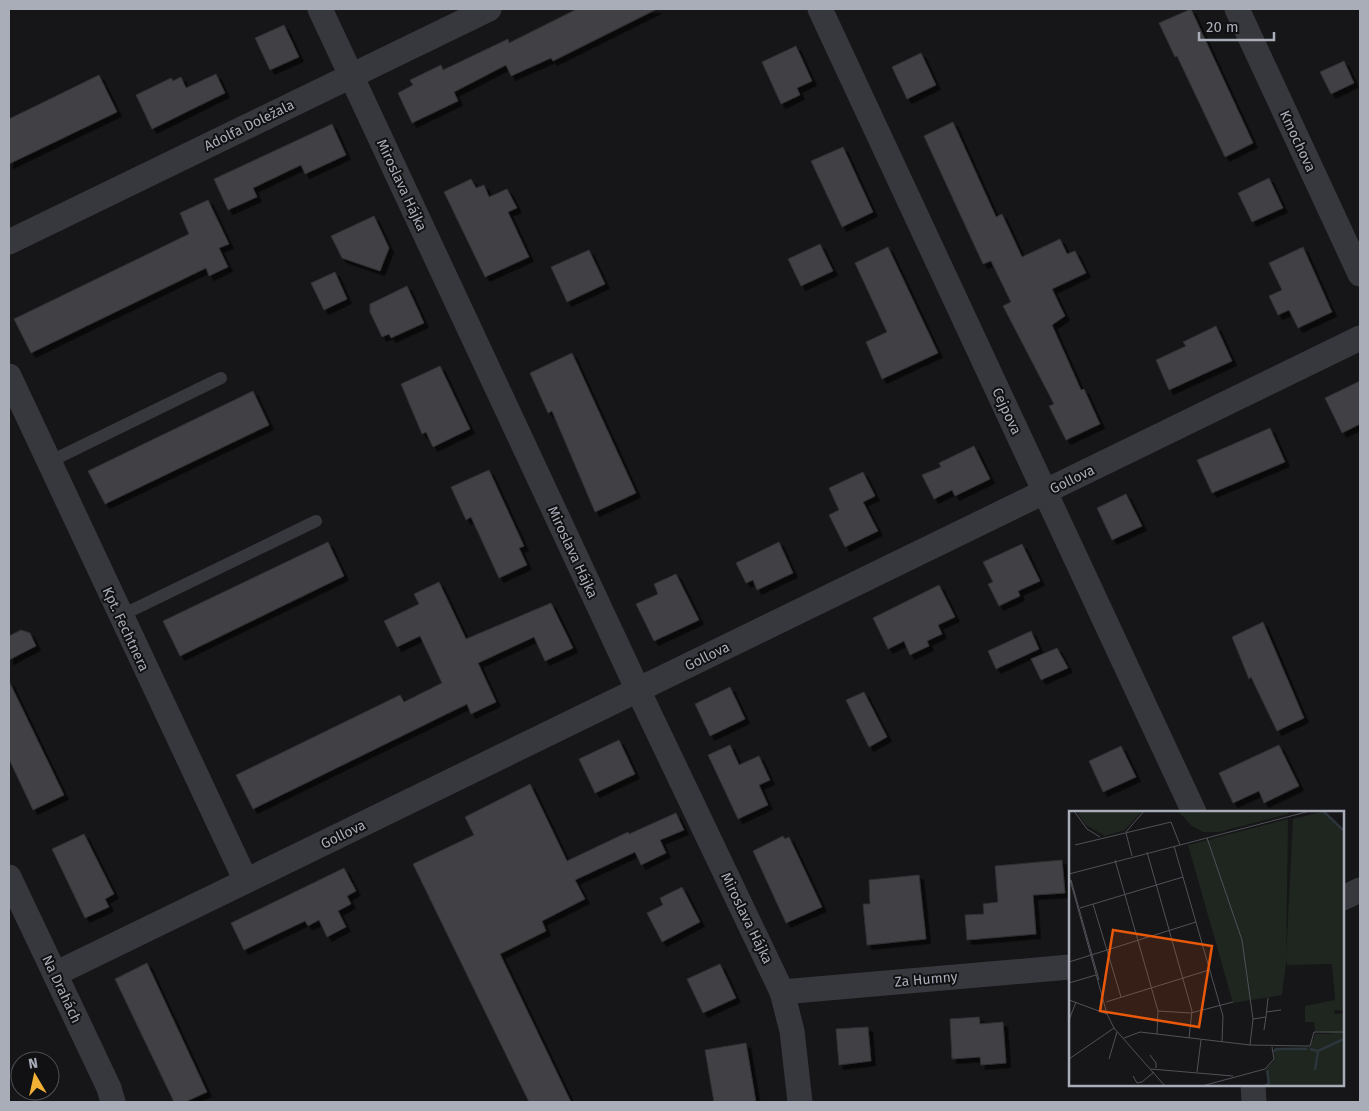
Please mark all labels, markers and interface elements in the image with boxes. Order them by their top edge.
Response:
scale bar [1199,10,1274,42]
text: 20 m [1206,18,1239,36]
street label: Adolfa Doležala [201,96,297,155]
street label: Kmochova [1276,108,1319,175]
street label: Miroslava Hájka [373,137,430,234]
street label: Cejpova [988,385,1025,437]
street label: Gollova [1047,461,1097,498]
street label: Miroslava Hájka [544,504,601,601]
street label: Kpt. Fechtnera [99,584,152,674]
street label: Gollova [682,638,732,675]
inset map [1069,811,1344,1086]
street label: Gollova [318,816,368,853]
street label: Miroslava Hájka [717,870,776,967]
street label: Na Drahách [38,952,85,1026]
street label: Za Humny [894,968,958,991]
north arrow [10,1051,60,1101]
text: N [27,1055,39,1073]

